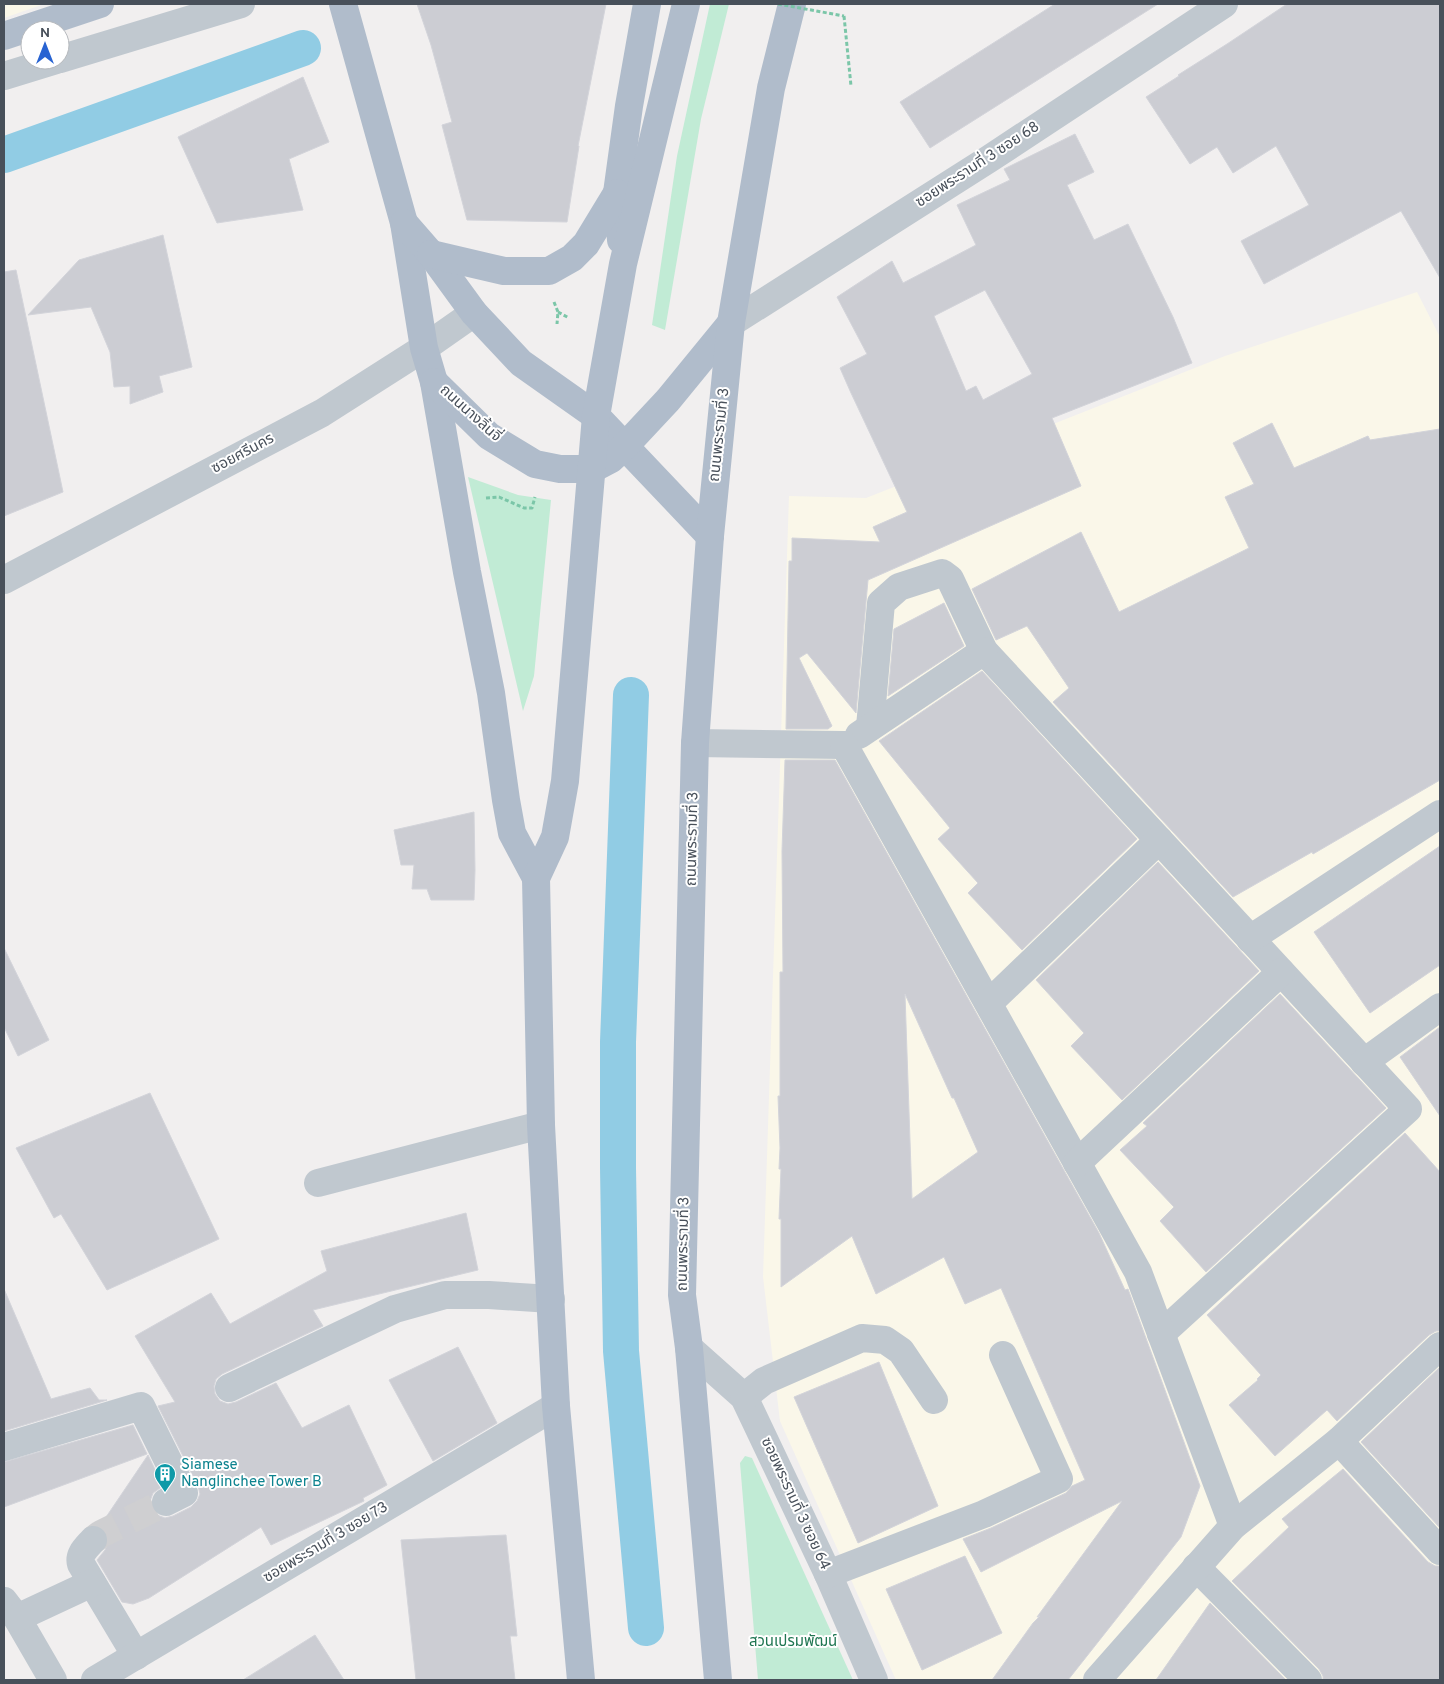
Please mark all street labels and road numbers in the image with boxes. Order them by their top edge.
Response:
street label: ซอยพระรามที่ 3 ซอย 68 [911,115,1044,212]
street label: ถนนนางลิ้นจี่ [435,379,507,447]
street label: ถนนพระรามที่ 3 [703,387,734,483]
street label: ซอยศรีนคร [208,430,278,478]
street label: ถนนพระรามที่ 3 [680,792,703,886]
street label: ถนนพระรามที่ 3 [671,1197,694,1291]
street label: ซอยพระรามที่ 3 ซอย 64 [756,1433,837,1573]
street label: ซอยพระรามที่ 3 ซอย 73 [259,1496,392,1588]

